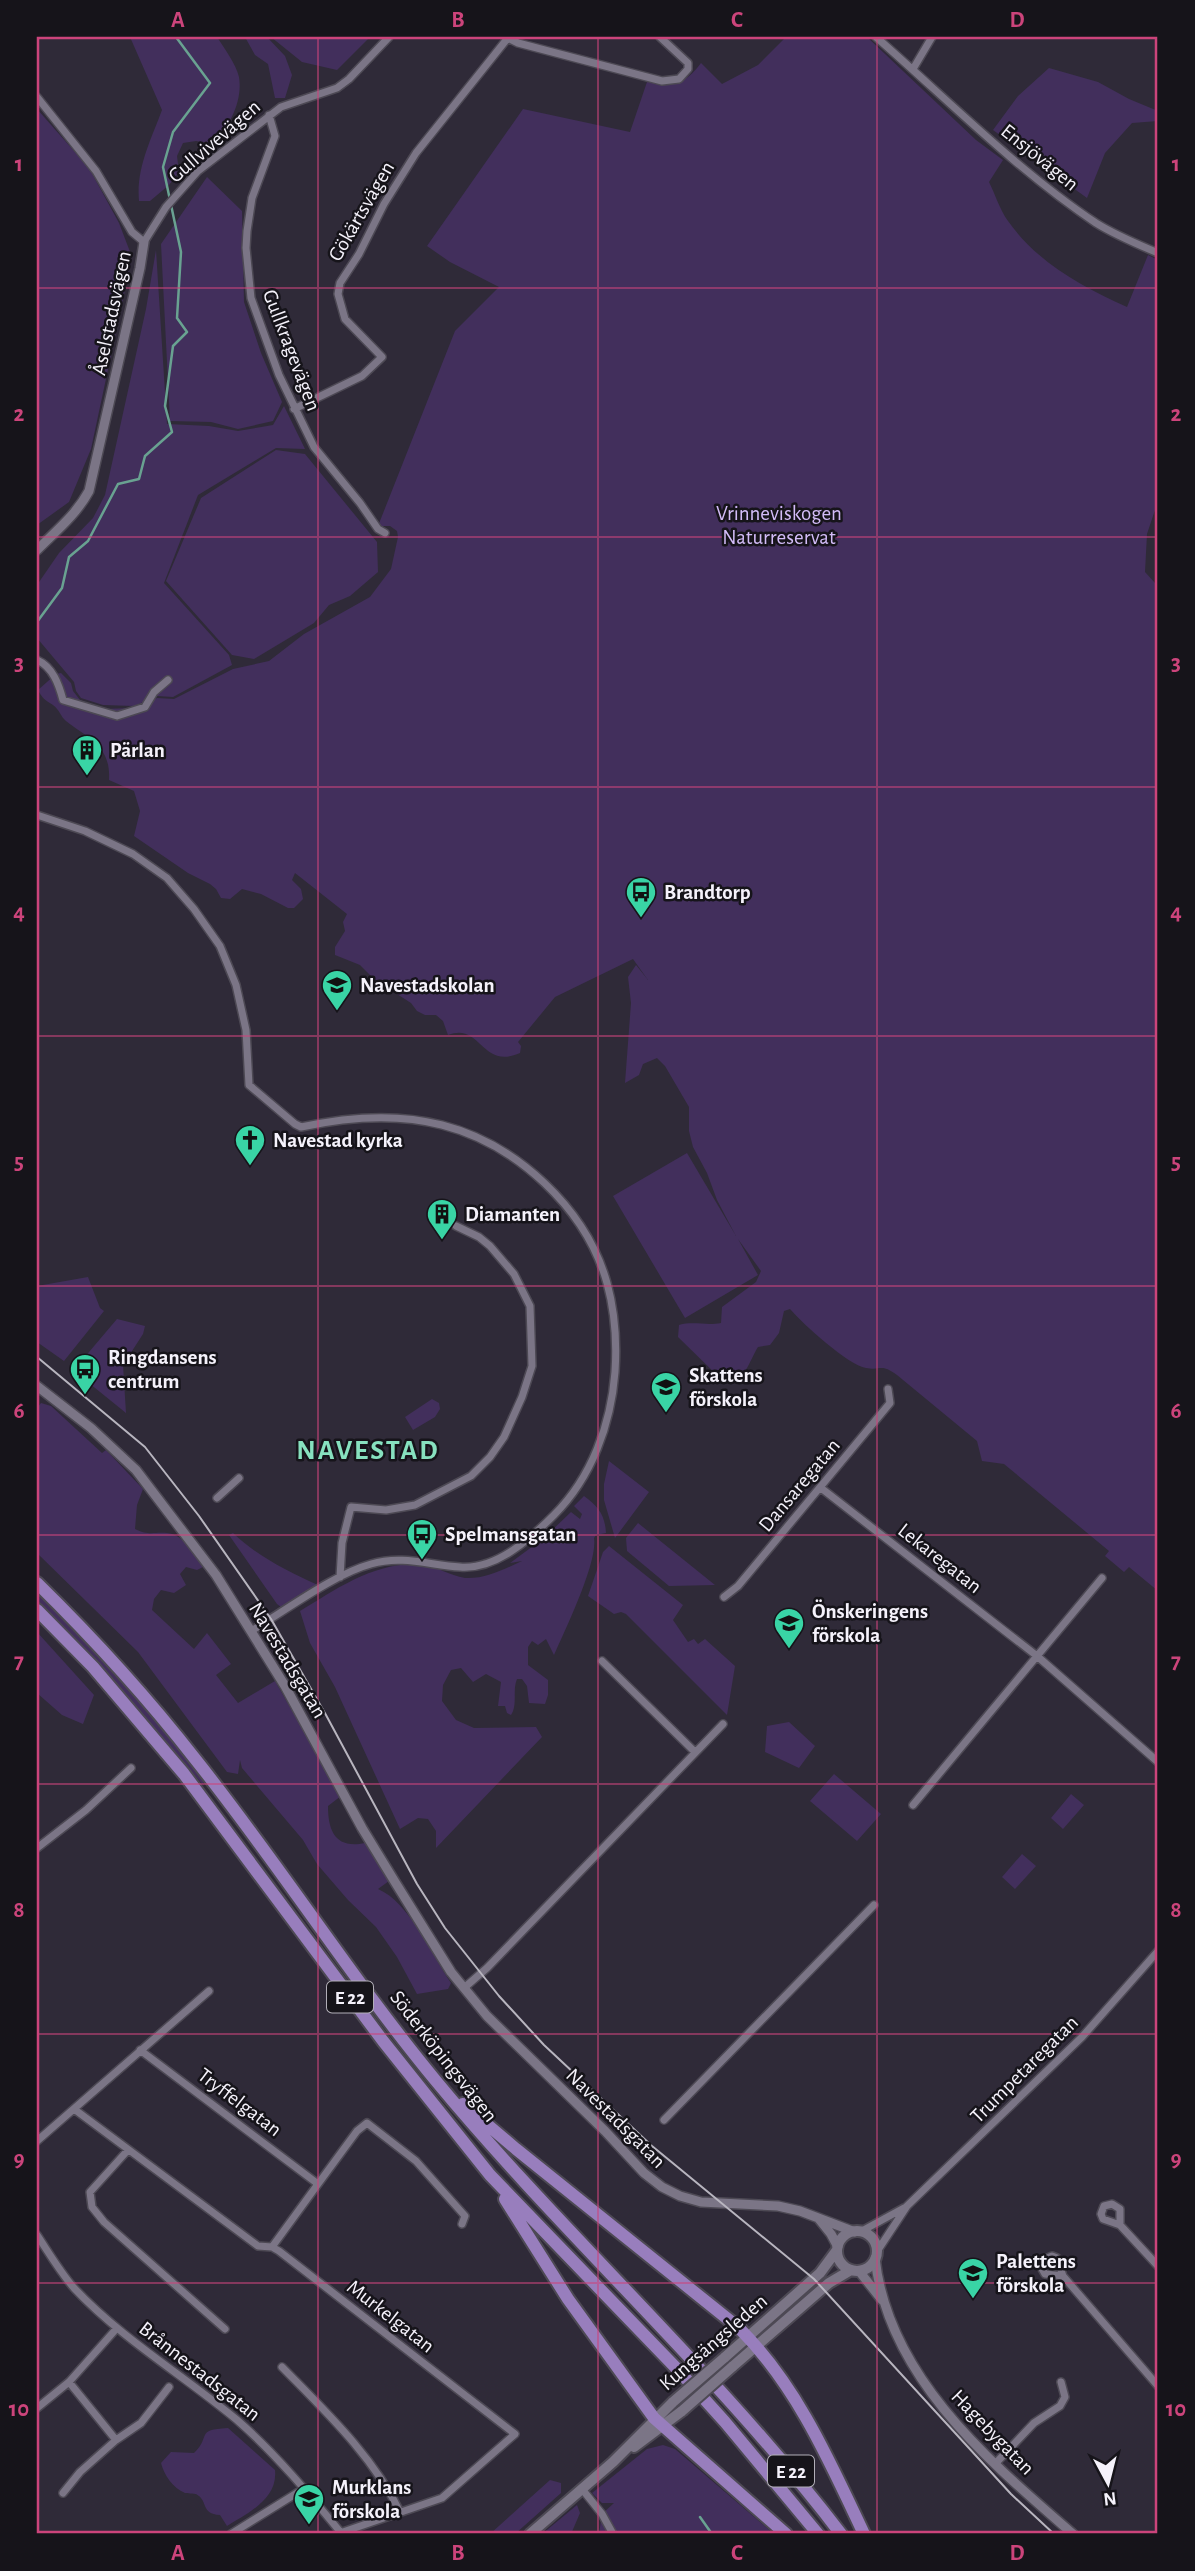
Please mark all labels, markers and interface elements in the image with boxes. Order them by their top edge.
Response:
text: A [171,9,185,32]
text: B [451,9,465,32]
text: C [731,9,743,32]
text: D [1009,9,1025,32]
street label: Gullvivevägen [164,96,264,187]
street label: Ensjövägen [997,120,1082,195]
text: 1 [15,153,23,176]
text: 1 [1172,153,1180,176]
street label: Gökärtsvägen [324,158,398,265]
street label: Åselstadsvägen [86,249,135,377]
street label: Gullkragevägen [259,287,324,414]
text: 2 [14,403,25,426]
text: 2 [1171,403,1182,426]
park label: Vrinneviskogen Naturreservat [716,503,842,548]
text: 3 [14,652,24,675]
text: 3 [1171,652,1181,675]
building icon: Pärlan [70,733,104,777]
place label: Pärlan [110,740,165,761]
bus stop icon: Brandtorp [624,875,658,919]
place label: Brandtorp [664,882,751,903]
text: 4 [13,901,25,924]
text: 4 [1170,901,1182,924]
school or university icon: Navestadskolan [320,968,354,1012]
place label: Navestadskolan [360,975,495,996]
church icon: Navestad kyrka [233,1123,267,1167]
place label: Navestad kyrka [273,1130,403,1151]
text: 5 [14,1151,24,1174]
text: 5 [1171,1151,1181,1174]
building icon: Diamanten [425,1197,459,1241]
place label: Diamanten [465,1204,560,1225]
place label: Ringdansens centrum [108,1347,217,1392]
bus stop icon: Ringdansens centrum [68,1352,102,1396]
place label: Skattens förskola [689,1365,763,1410]
school or university icon: Skattens förskola [649,1370,683,1414]
text: 6 [13,1400,25,1423]
text: 6 [1170,1400,1182,1423]
street label: Dansaregatan [755,1435,844,1536]
district label: NAVESTAD [296,1437,440,1465]
bus stop icon: Spelmansgatan [405,1517,439,1561]
street label: Lekaregatan [894,1519,985,1597]
place label: Spelmansgatan [445,1524,576,1545]
street label: Navestadsgatan [245,1599,330,1722]
place label: Önskeringens förskola [812,1599,928,1646]
school or university icon: Önskeringens förskola [772,1606,806,1650]
text: 7 [14,1650,24,1673]
text: 7 [1171,1650,1181,1673]
text: 8 [13,1899,25,1922]
text: 8 [1170,1899,1182,1922]
road number: E 22 [327,1982,373,2012]
street label: Söderköpingsvägen [386,1987,501,2126]
street label: Trumpetaregatan [967,2012,1082,2127]
street label: Tryffelgatan [194,2064,285,2141]
street label: Navestadsgatan [562,2065,669,2172]
text: 9 [13,2148,25,2171]
text: 9 [1170,2148,1182,2171]
place label: Palettens förskola [996,2251,1076,2296]
school or university icon: Palettens förskola [956,2256,990,2300]
street label: Murkelgatan [343,2276,438,2357]
street label: Kungsängsleden [655,2290,771,2395]
street label: Brånnestadsgatan [135,2318,264,2425]
street label: Hagebygatan [947,2386,1038,2479]
text: 10 [9,2398,29,2421]
text: 10 [1166,2398,1186,2421]
north arrow [1072,2448,1142,2518]
road number: E 22 [768,2456,814,2486]
place label: Murklans förskola [332,2477,411,2522]
school or university icon: Murklans förskola [292,2482,326,2526]
text: N [1102,2488,1118,2509]
text: A [171,2542,185,2565]
text: B [451,2542,465,2565]
text: C [731,2542,743,2565]
text: D [1009,2542,1025,2565]

